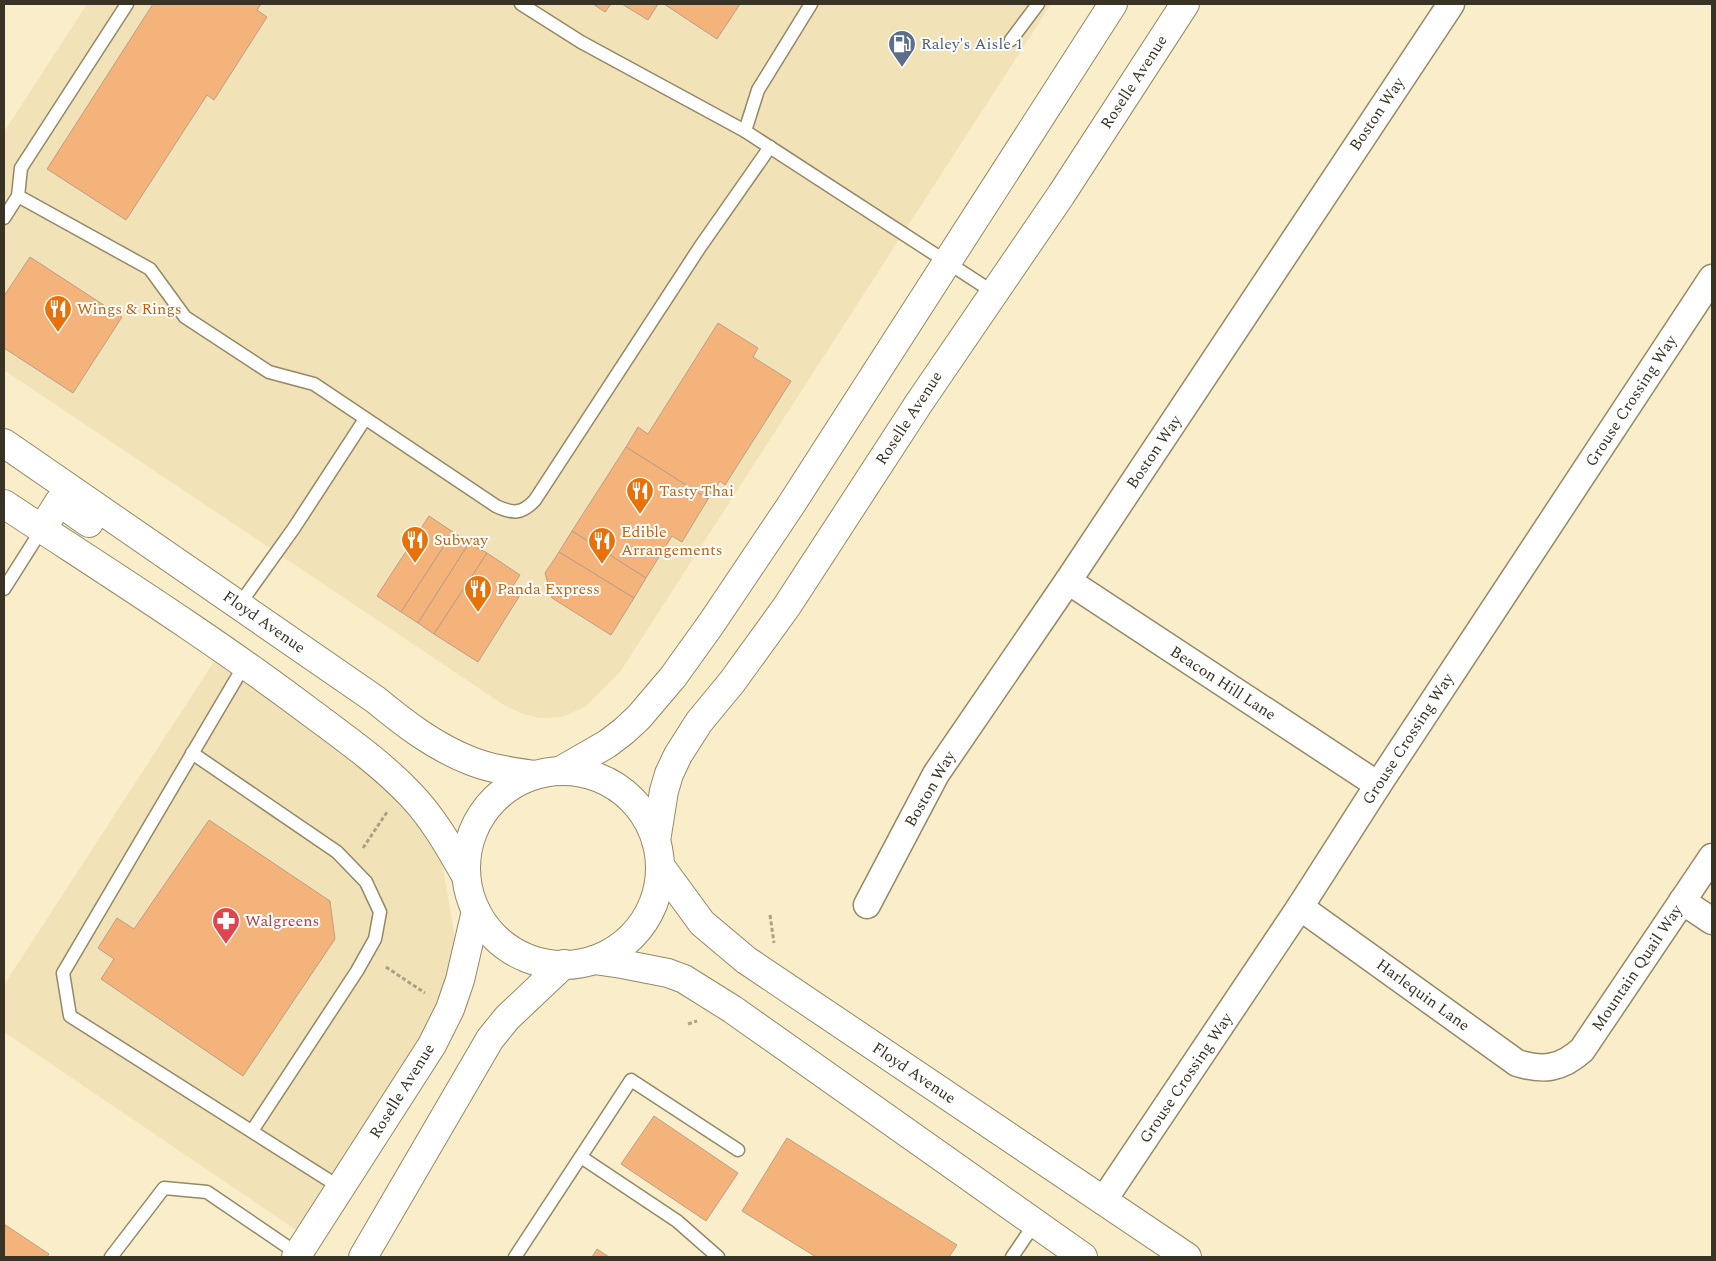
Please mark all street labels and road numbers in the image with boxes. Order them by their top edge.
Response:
street label: Roselle Avenue [1095,30,1173,134]
street label: Boston Way [1343,71,1411,156]
street label: Grouse Crossing Way [1579,329,1683,472]
street label: Roselle Avenue [870,366,948,470]
street label: Boston Way [1120,409,1188,494]
street label: Floyd Avenue [218,585,310,659]
street label: Beacon Hill Lane [1165,640,1281,726]
street label: Grouse Crossing Way [1356,667,1460,810]
street label: Boston Way [898,745,962,832]
street label: Mountain Quail Way [1586,899,1689,1036]
street label: Harlequin Lane [1371,953,1475,1037]
street label: Grouse Crossing Way [1133,1007,1239,1148]
street label: Floyd Avenue [867,1036,961,1110]
street label: Roselle Avenue [363,1039,441,1143]

